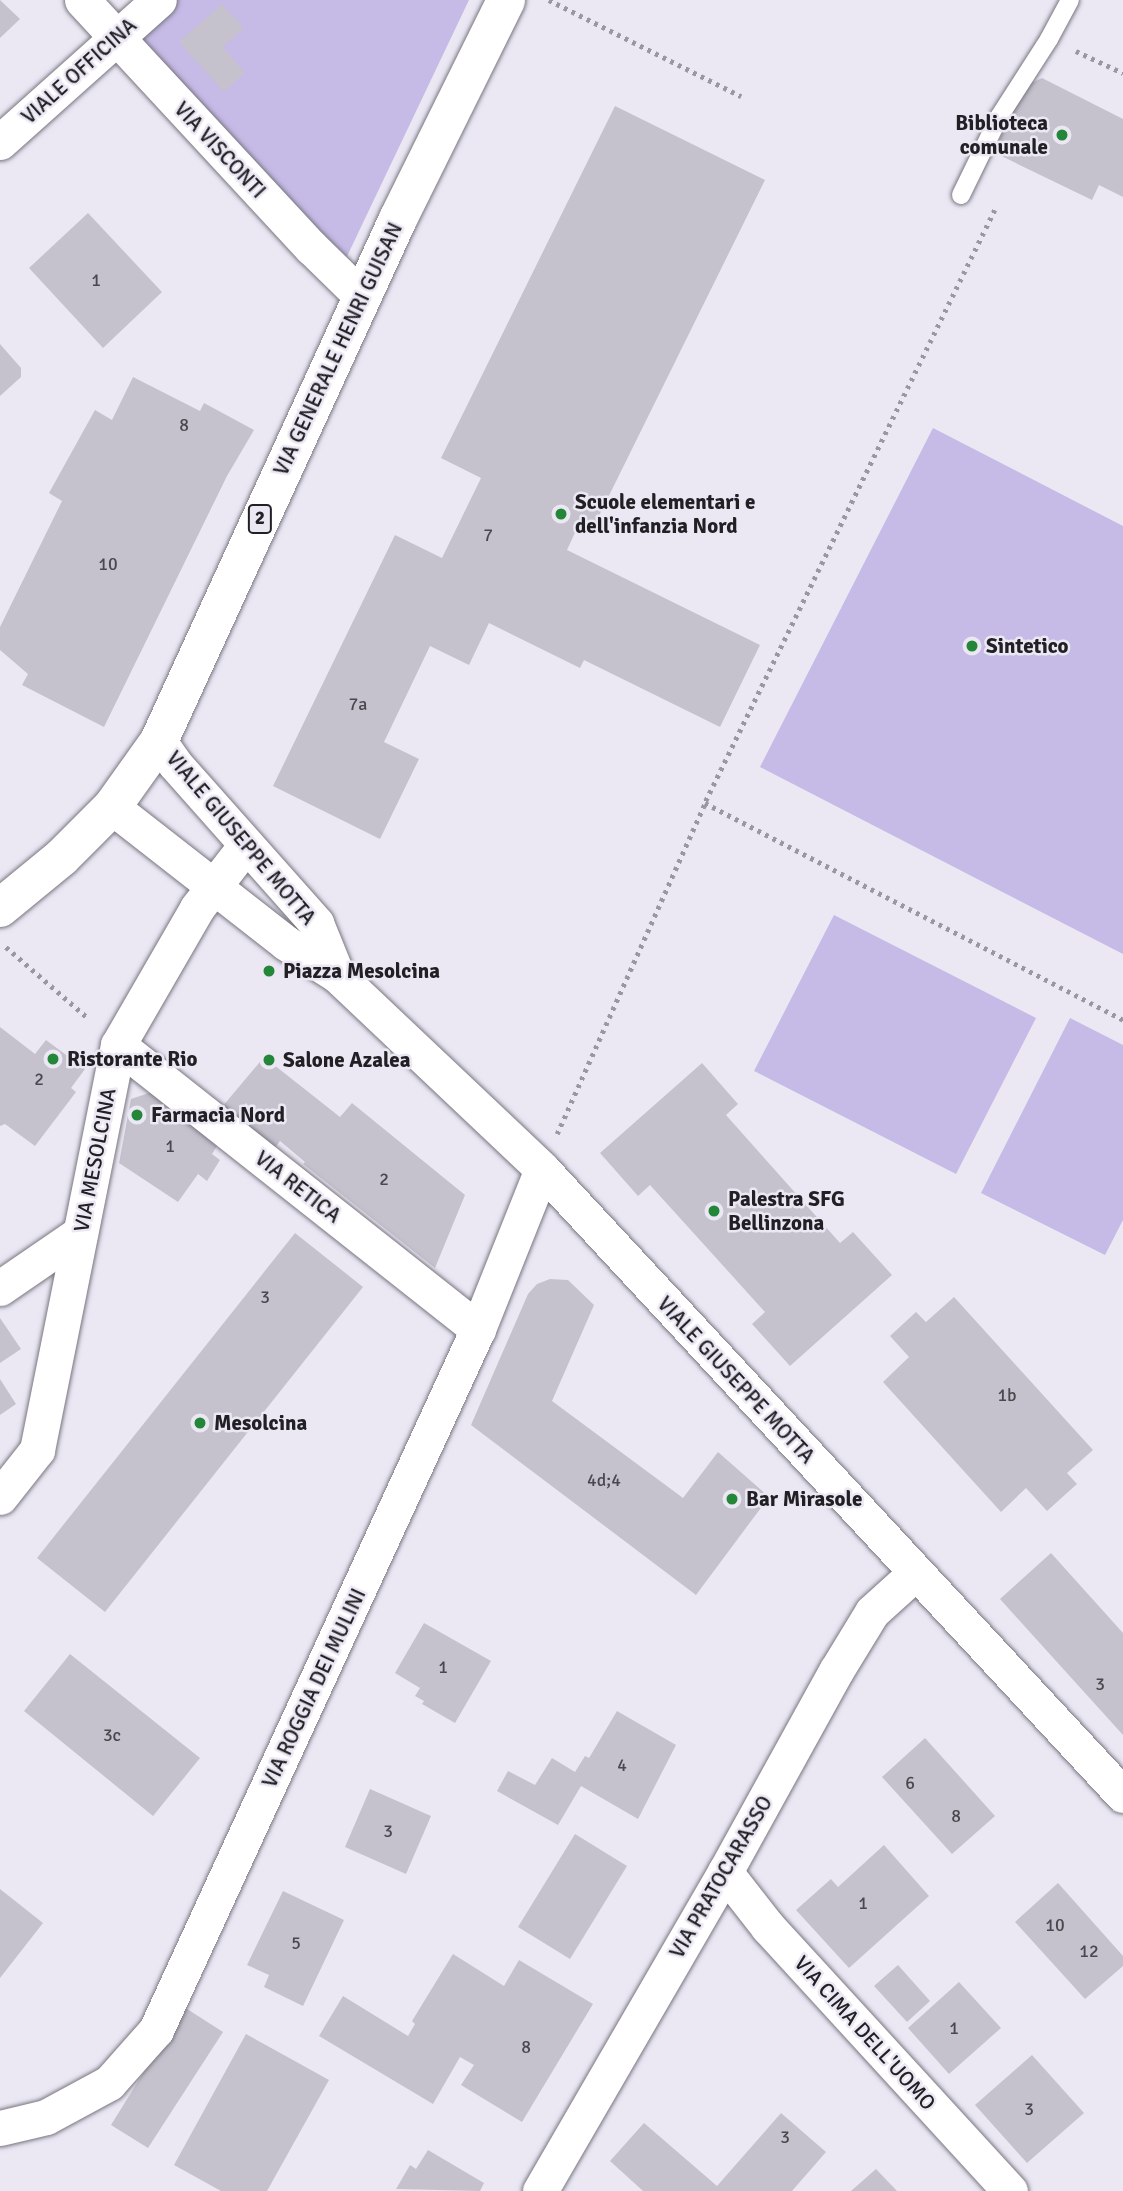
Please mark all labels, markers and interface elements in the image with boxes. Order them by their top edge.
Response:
street label: VIALE OFFICINA [16,13,142,129]
street label: VIA VISCONTI [169,97,271,203]
place label: Biblioteca comunale [955,110,1048,160]
marker: Biblioteca comunale [1054,127,1070,143]
street label: VIA GENERALE HENRI GUISAN [268,219,408,479]
house number: 1 [91,269,101,291]
house number: 8 [179,414,189,436]
place label: Scuole elementari e dell'infanzia Nord [575,489,755,539]
road number: 2 [248,504,272,534]
marker: Scuole elementari e dell'infanzia Nord [553,506,569,522]
house number: 7 [483,524,493,546]
house number: 10 [98,553,118,575]
place label: Sintetico [986,633,1068,659]
marker: Sintetico [964,638,980,654]
house number: 7a [349,693,367,715]
street label: VIALE GIUSEPPE MOTTA [161,746,321,930]
place label: Piazza Mesolcina [283,958,440,984]
marker: Piazza Mesolcina [261,963,277,979]
place label: Ristorante Rio [67,1046,197,1072]
place label: Salone Azalea [283,1047,411,1073]
marker: Ristorante Rio [45,1051,61,1067]
marker: Salone Azalea [261,1052,277,1068]
house number: 2 [34,1068,44,1090]
street label: VIA MESOLCINA [69,1086,121,1234]
place label: Farmacia Nord [151,1102,285,1128]
marker: Farmacia Nord [129,1107,145,1123]
house number: 1 [165,1135,175,1157]
street label: VIA RETICA [250,1146,346,1228]
house number: 2 [379,1168,389,1190]
place label: Palestra SFG Bellinzona [728,1186,845,1236]
marker: Palestra SFG Bellinzona [706,1203,722,1219]
house number: 3 [260,1286,270,1308]
street label: VIALE GIUSEPPE MOTTA [652,1291,820,1469]
house number: 1b [997,1384,1017,1406]
place label: Mesolcina [214,1410,307,1436]
marker: Mesolcina [192,1415,208,1431]
house number: 4d;4 [587,1469,621,1491]
place label: Bar Mirasole [746,1486,862,1512]
marker: Bar Mirasole [724,1491,740,1507]
street label: VIA ROGGIA DEI MULINI [257,1584,371,1792]
house number: 1 [438,1656,448,1678]
house number: 3 [1095,1673,1105,1695]
house number: 3c [103,1724,121,1746]
house number: 4 [617,1754,627,1776]
house number: 6 [905,1772,915,1794]
street label: VIA PRATOCARASSO [664,1791,778,1963]
house number: 8 [951,1805,961,1827]
house number: 3 [383,1820,393,1842]
house number: 1 [858,1892,868,1914]
house number: 10 [1045,1914,1065,1936]
house number: 5 [291,1932,301,1954]
house number: 12 [1079,1940,1099,1962]
street label: VIA CIMA DELL'UOMO [789,1951,941,2115]
house number: 1 [949,2017,959,2039]
house number: 8 [521,2036,531,2058]
house number: 3 [1024,2098,1034,2120]
house number: 3 [780,2126,790,2148]

